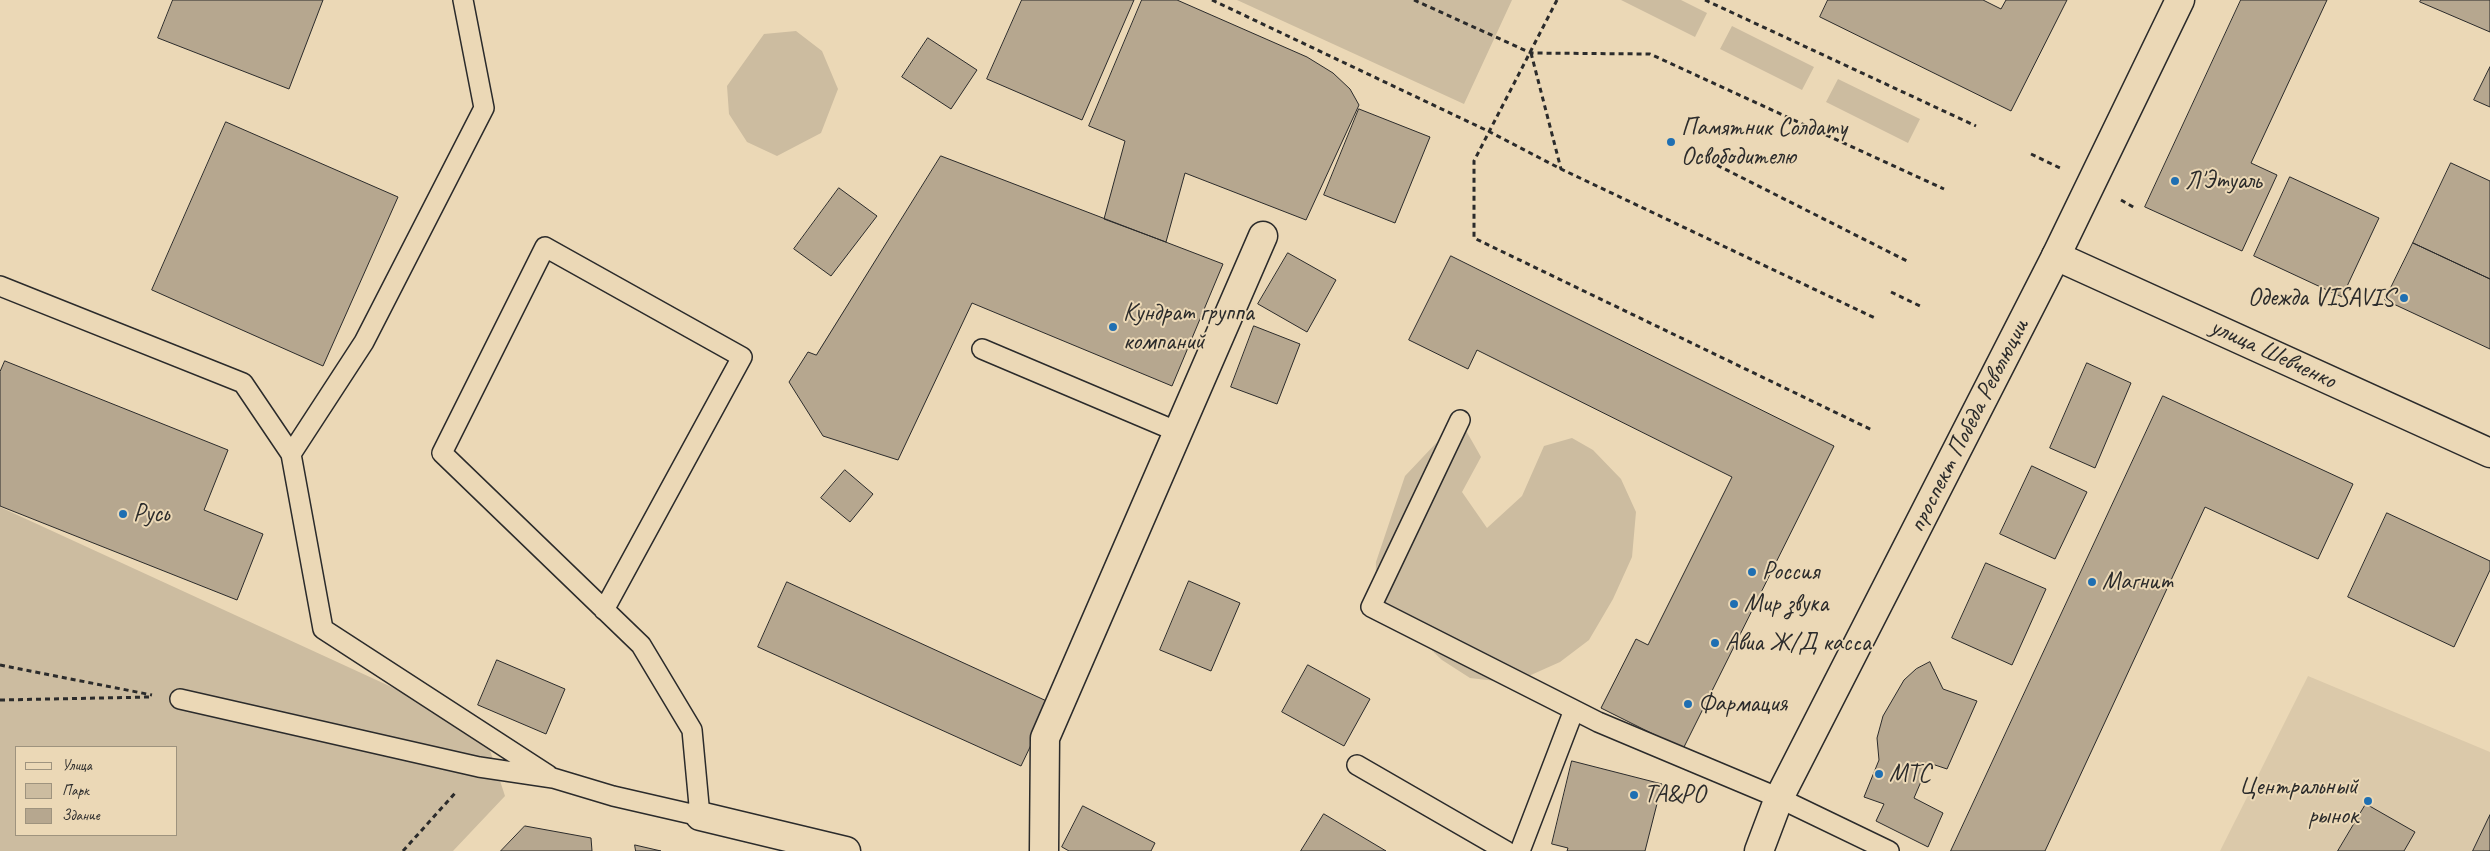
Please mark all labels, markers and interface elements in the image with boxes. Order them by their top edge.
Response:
place label: Памятник Солдату Освободителю [1681,113,1847,172]
marker: Памятник Солдату Освободителю [1665,136,1677,148]
place label: Л'Этуаль [2185,166,2262,196]
marker: Л'Этуаль [2169,175,2181,187]
place label: Одежда VISAVIS [2248,283,2394,313]
marker: Одежда VISAVIS [2398,292,2410,304]
place label: Кундрат группа компаний [1123,298,1254,357]
street label: улица Шевченко [2206,312,2340,396]
street label: проспект Победа Революции [1902,314,2036,538]
marker: Кундрат группа компаний [1107,321,1119,333]
place label: Русь [133,499,169,529]
marker: Русь [117,508,129,520]
place label: Россия [1762,557,1819,587]
marker: Россия [1746,566,1758,578]
place label: Магнит [2102,567,2173,597]
marker: Магнит [2086,576,2098,588]
place label: Мир звука [1744,589,1828,619]
marker: Мир звука [1728,598,1740,610]
place label: Авиа Ж/Д касса [1725,628,1871,658]
marker: Авиа Ж/Д касса [1709,637,1721,649]
place label: Фармация [1698,689,1787,719]
marker: Фармация [1682,698,1694,710]
legend [15,746,178,836]
text: Улица [62,756,92,775]
place label: МТС [1889,759,1930,789]
marker: МТС [1873,768,1885,780]
place label: Центральный рынок [2239,772,2358,831]
place label: ТА&РО [1644,780,1705,810]
text: Парк [62,781,89,800]
marker: ТА&РО [1628,789,1640,801]
marker: Центральный рынок [2362,795,2374,807]
text: Здание [62,806,100,825]

